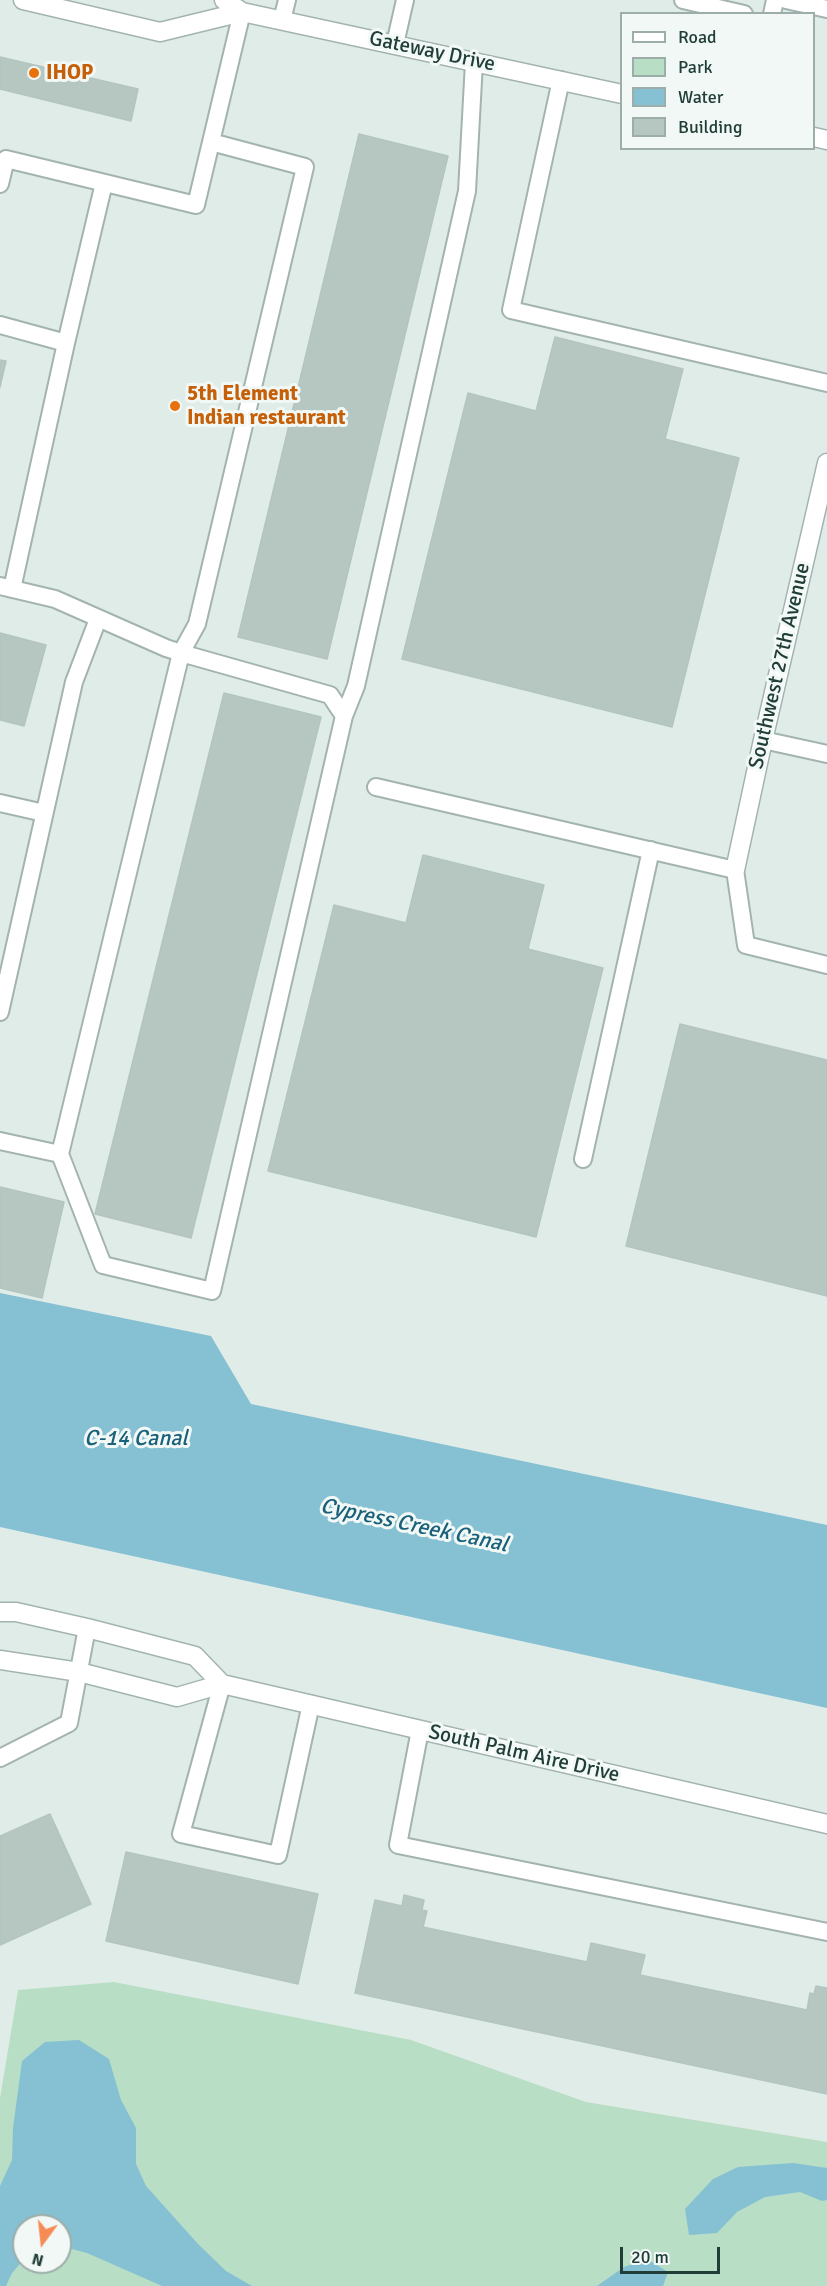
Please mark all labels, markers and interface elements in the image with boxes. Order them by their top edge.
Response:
legend [620,12,815,150]
street label: Gateway Drive [367,26,497,78]
text: Road [678,26,717,48]
text: Park [678,56,713,78]
place label: IHOP [46,60,93,86]
marker: IHOP [27,66,41,80]
text: Water [678,86,723,108]
text: Building [678,116,742,138]
place label: 5th Element Indian restaurant [187,381,346,431]
marker: 5th Element Indian restaurant [168,399,182,413]
street label: Southwest 27th Avenue [744,560,816,772]
water label: C-14 Canal [84,1426,188,1452]
water label: Cypress Creek Canal [318,1493,510,1559]
street label: South Palm Aire Drive [426,1720,622,1788]
north arrow [12,2214,72,2274]
scale bar [623,2235,724,2273]
text: 20 m [631,2246,669,2268]
text: N [30,2248,46,2271]

